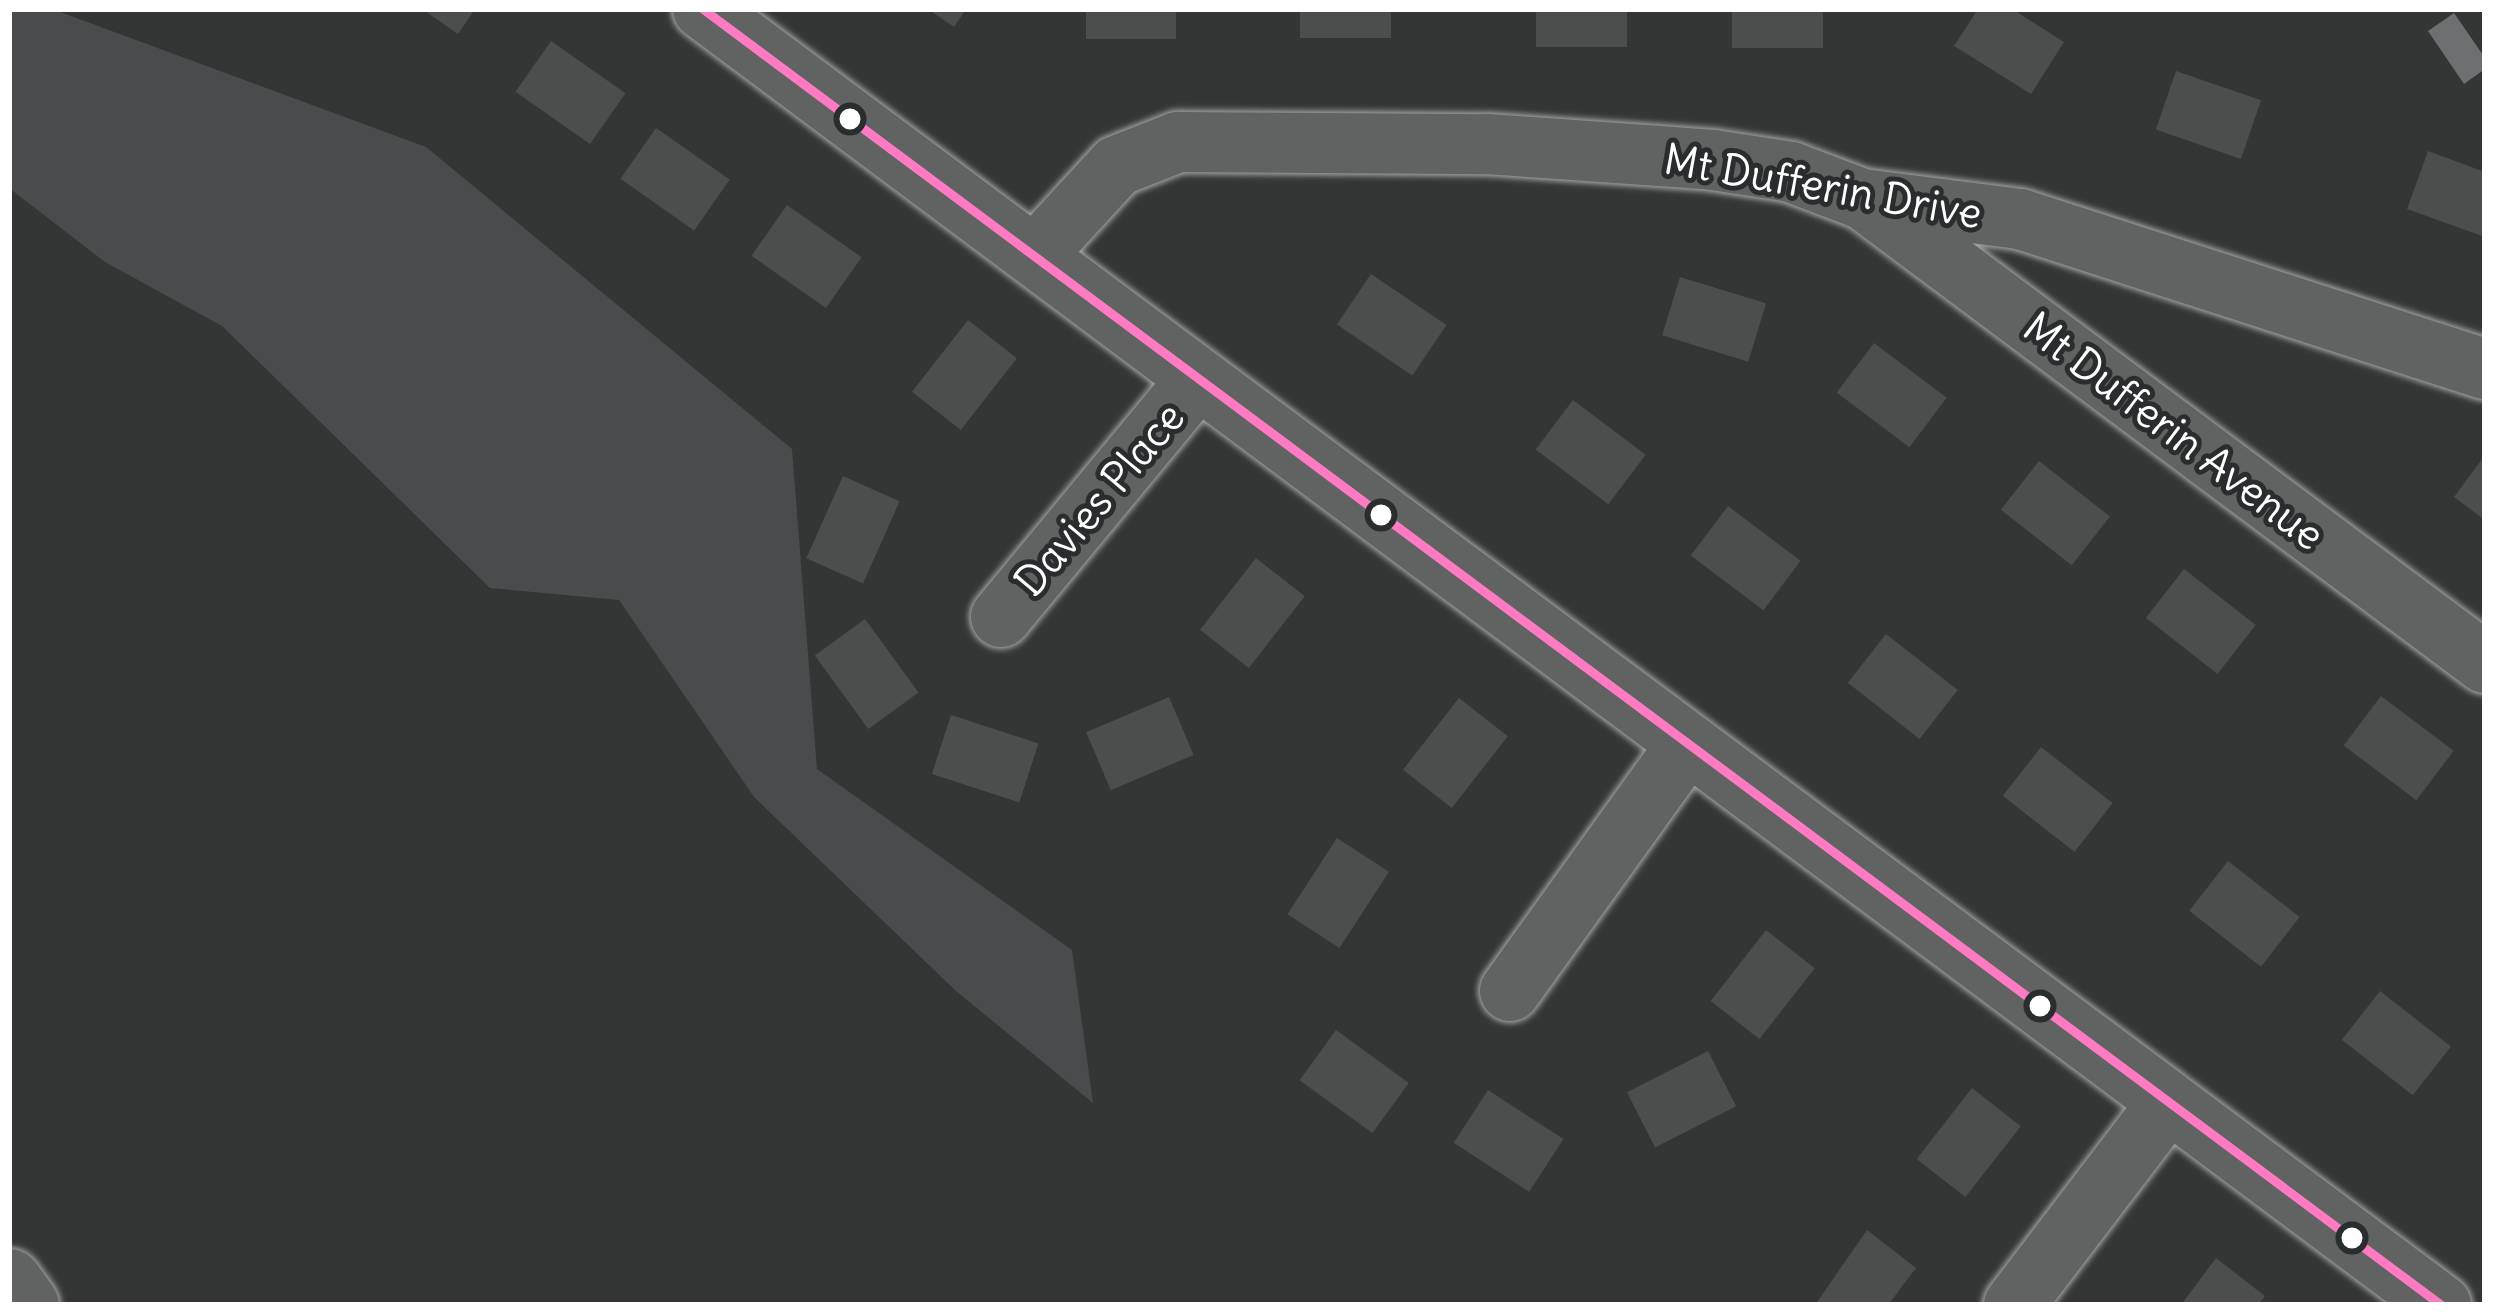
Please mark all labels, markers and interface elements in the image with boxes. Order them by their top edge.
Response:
unlabelled marker [839,108,861,130]
street label: Mt Dufferin Drive [1660,133,1986,239]
street label: Mt Dufferin Avenue [2014,302,2334,560]
street label: Davies Place [1004,392,1194,606]
unlabelled marker [1370,504,1392,526]
unlabelled marker [2029,995,2051,1017]
unlabelled marker [2341,1227,2363,1249]

